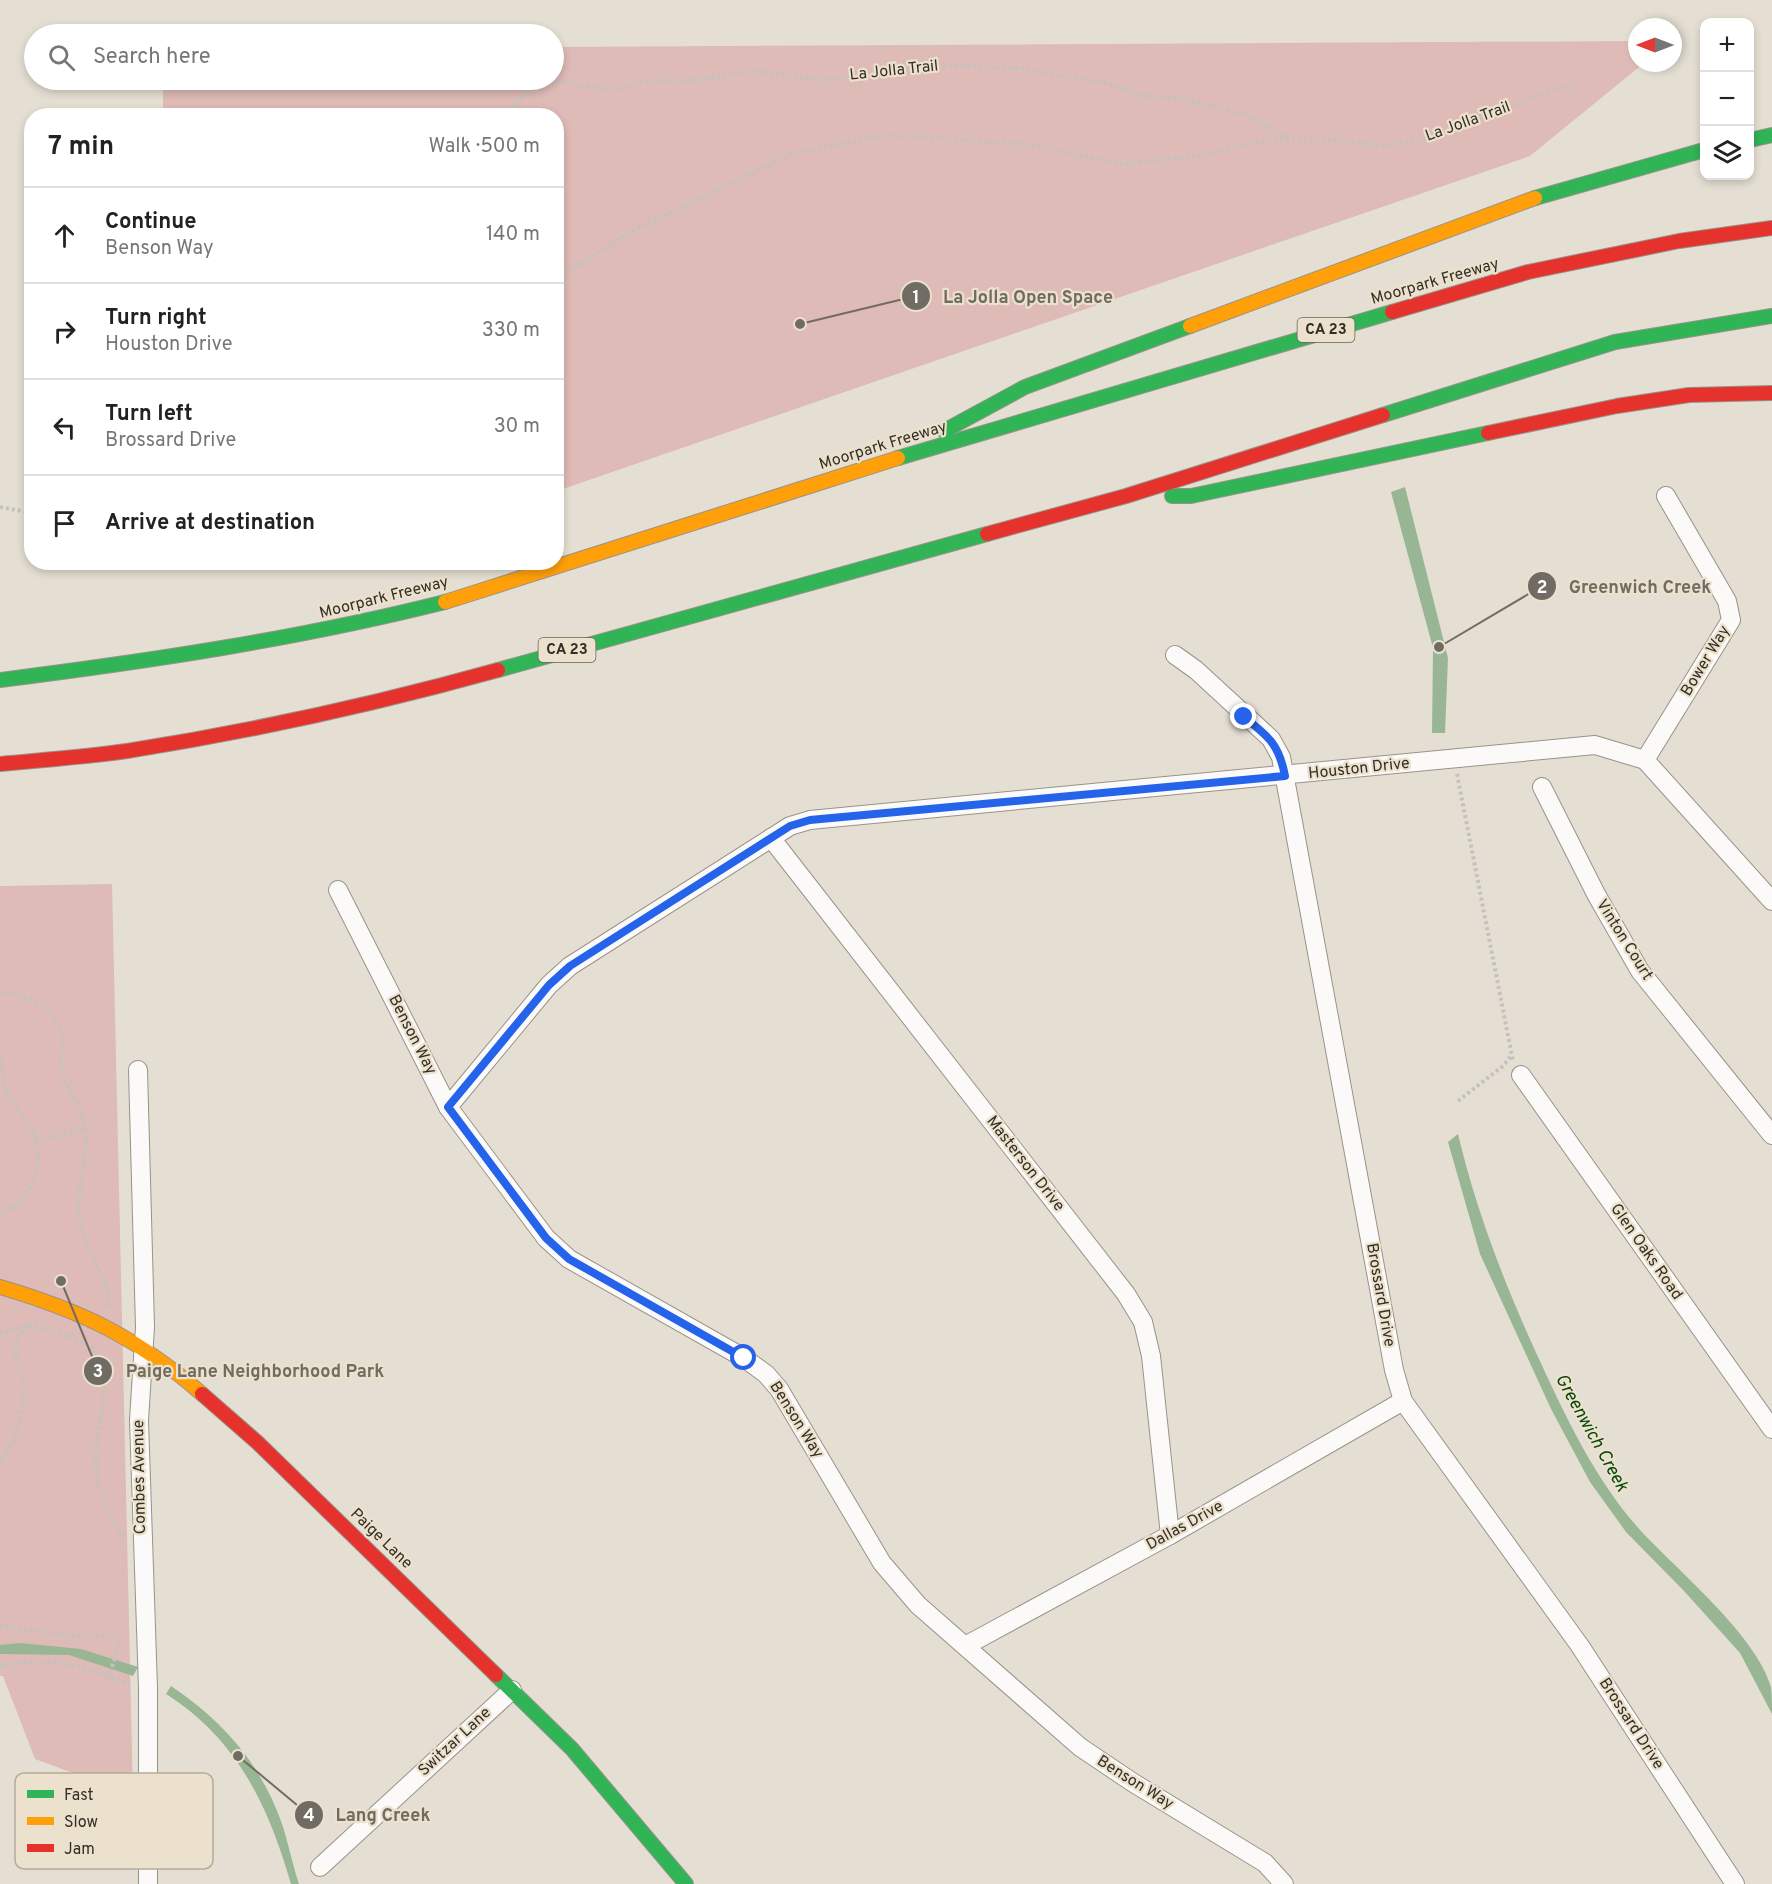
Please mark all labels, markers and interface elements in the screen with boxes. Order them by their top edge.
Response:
north arrow [1628,18,1682,72]
map controls [1700,18,1754,180]
button: + [1700,18,1754,72]
search box [24,24,564,90]
icon: search [45,41,78,74]
text: Search here [93,44,211,71]
street label: La Jolla Trail [849,56,939,86]
button: − [1700,72,1754,126]
street label: La Jolla Trail [1423,97,1513,147]
button: layers [1700,126,1754,180]
text: 7 min [48,131,114,164]
text: Walk · 500 m [428,134,540,160]
text: Continue [105,209,196,236]
icon: ahead [48,219,81,252]
text: 140 m [486,222,540,248]
text: Benson Way [105,236,214,262]
street label: Moorpark Freeway [1369,254,1501,310]
callout: La Jolla Open Space [901,278,1125,314]
text: 1 [912,287,920,310]
text: La Jolla Open Space [943,287,1113,310]
text: Turn right [105,305,207,332]
icon: right [48,315,81,348]
text: 330 m [482,318,540,344]
road number: CA 23 [1298,318,1354,342]
text: Houston Drive [105,332,232,358]
text: Turn left [105,401,193,428]
icon: left [48,411,81,444]
text: 30 m [494,414,540,440]
street label: Moorpark Freeway [817,417,949,475]
text: Brossard Drive [105,428,236,454]
icon: arrive [48,507,81,540]
text: Arrive at destination [105,510,315,537]
callout: Greenwich Creek [1527,568,1723,604]
street label: Moorpark Freeway [317,572,451,624]
text: 2 [1536,577,1548,600]
text: Greenwich Creek [1569,577,1711,600]
street label: Bower Way [1677,622,1735,700]
road number: CA 23 [538,638,596,662]
route end [1230,703,1256,729]
street label: Houston Drive [1307,754,1411,784]
street label: Vinton Court [1591,896,1657,984]
street label: Benson Way [383,992,441,1078]
street label: Masterson Drive [981,1112,1069,1216]
street label: Glen Oaks Road [1605,1200,1687,1304]
street label: Brossard Drive [1361,1242,1399,1348]
route start [730,1344,756,1370]
callout: Paige Lane Neighborhood Park [83,1353,396,1389]
text: 3 [93,1361,103,1384]
text: Paige Lane Neighborhood Park [126,1361,384,1384]
water label: Greenwich Creek [1549,1370,1633,1497]
street label: Benson Way [764,1378,828,1462]
street label: Combes Avenue [129,1420,151,1534]
street label: Dallas Drive [1143,1497,1227,1555]
street label: Paige Lane [346,1504,416,1574]
street label: Brossard Drive [1594,1674,1668,1774]
street label: Switzar Lane [414,1703,496,1781]
street label: Benson Way [1093,1751,1177,1815]
legend [15,1773,213,1869]
text: Fast [64,1786,94,1806]
callout: Lang Creek [294,1797,443,1833]
text: 4 [303,1805,315,1828]
text: Lang Creek [336,1805,430,1828]
text: Slow [64,1813,98,1833]
text: Jam [64,1840,95,1860]

